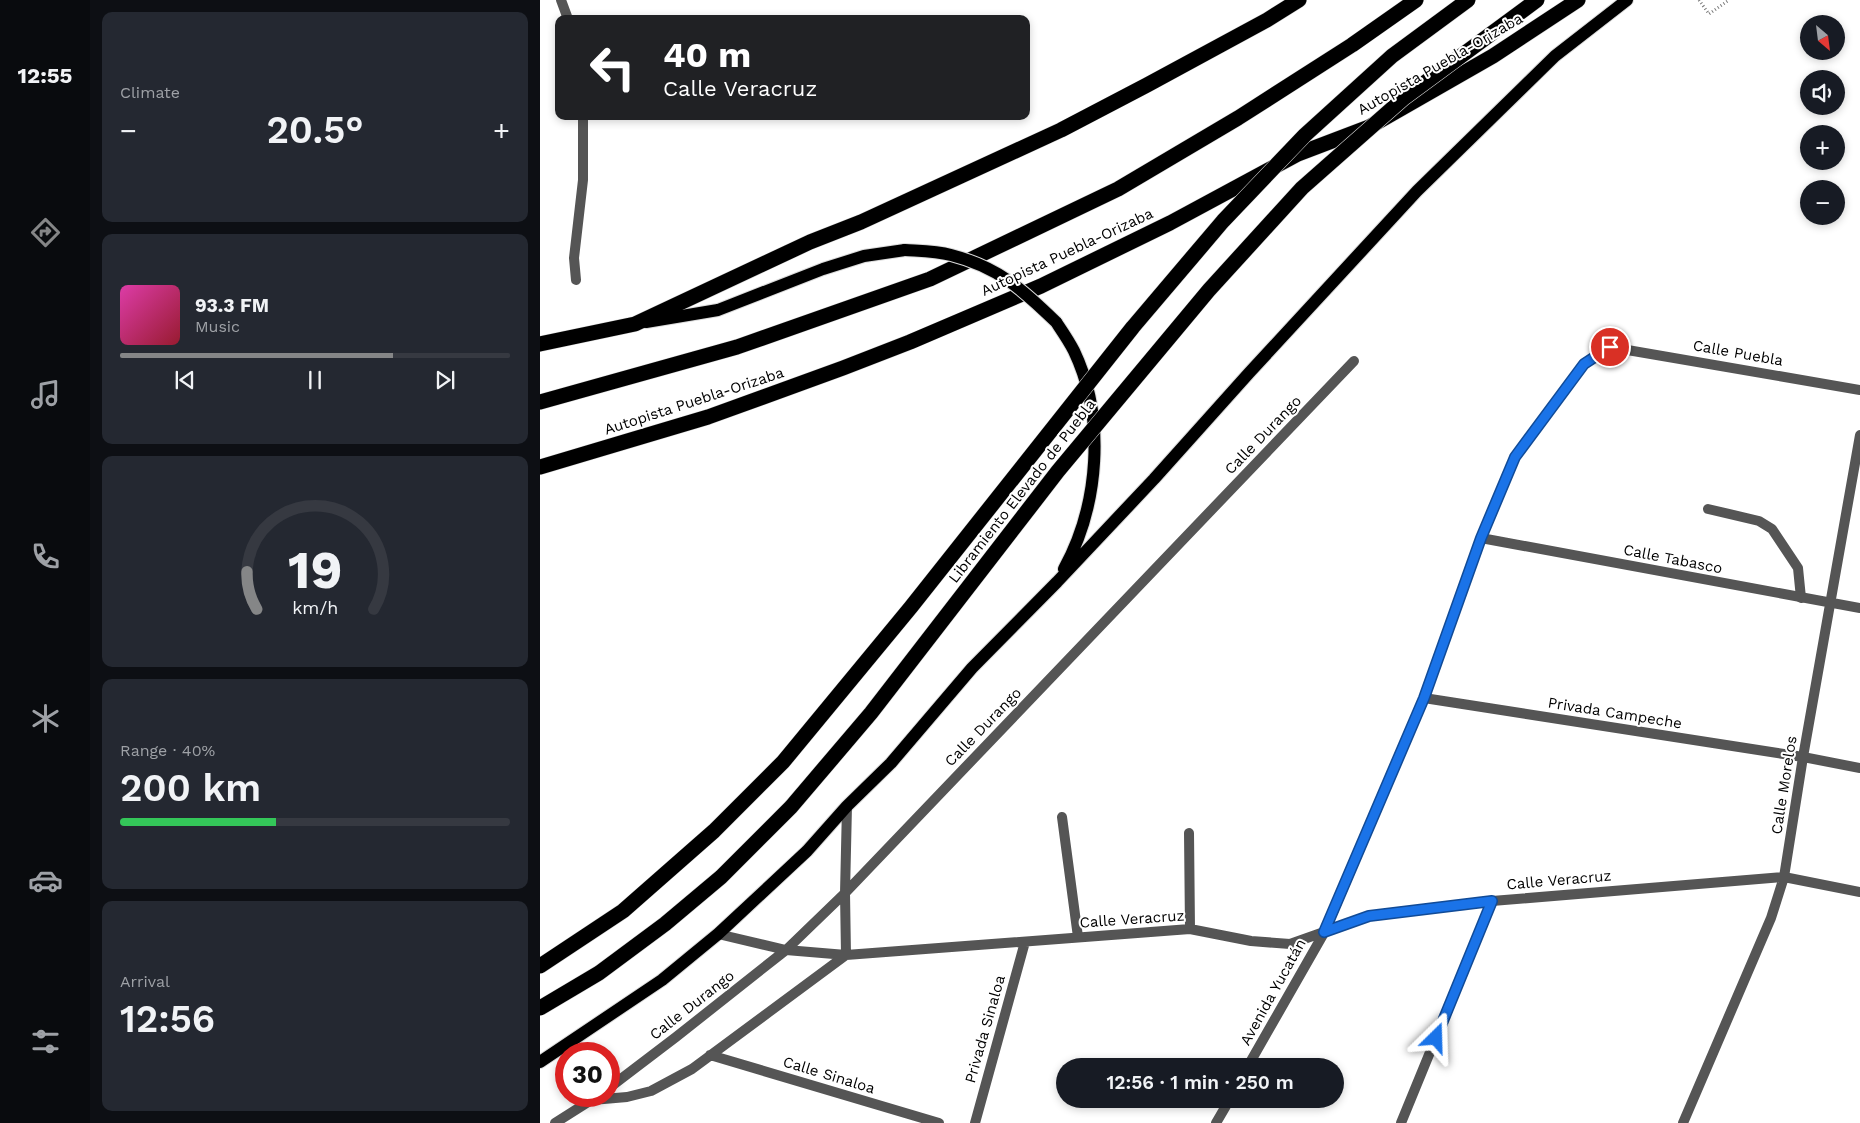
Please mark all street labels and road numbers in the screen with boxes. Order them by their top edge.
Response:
street label: Autopista Puebla-Orizaba [1354,9,1526,119]
street label: Autopista Puebla-Orizaba [978,204,1156,300]
street label: Calle Puebla [1691,336,1785,370]
street label: Autopista Puebla-Orizaba [602,363,787,439]
street label: Calle Durango [1221,392,1305,478]
street label: Libramiento Elevado de Puebla [945,395,1100,586]
street label: Calle Tabasco [1622,541,1724,577]
street label: Calle Durango [941,684,1025,770]
street label: Privada Campeche [1547,694,1683,732]
street label: Calle Morelos [1767,734,1801,836]
street label: Calle Veracruz [1506,866,1612,894]
street label: Calle Veracruz [1079,906,1185,932]
street label: Avenida Yucatán [1236,936,1310,1048]
street label: Calle Durango [646,966,738,1044]
street label: Privada Sinaloa [961,972,1009,1085]
street label: Calle Sinaloa [781,1052,878,1098]

